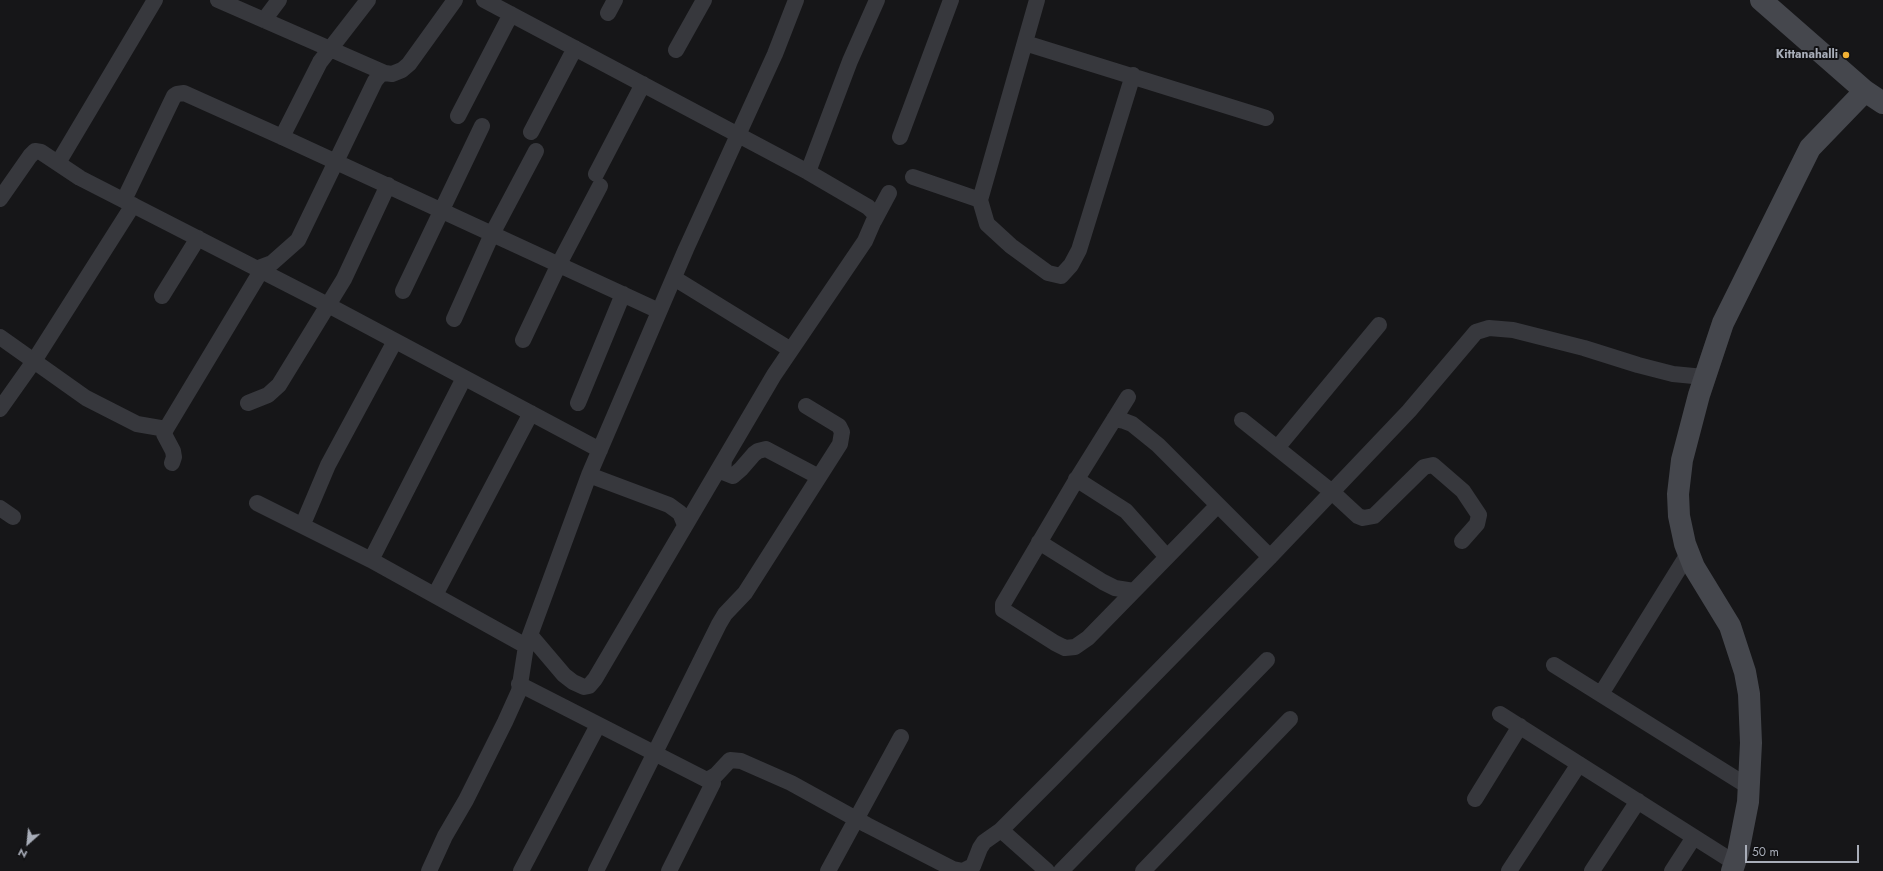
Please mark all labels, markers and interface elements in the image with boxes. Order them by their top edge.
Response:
place label: Kittanahalli [1776,48,1838,62]
marker: Kittanahalli [1841,50,1851,60]
north arrow [8,823,48,863]
scale bar [1747,837,1861,863]
text: 50 m [1752,843,1779,861]
text: N [15,845,30,863]

